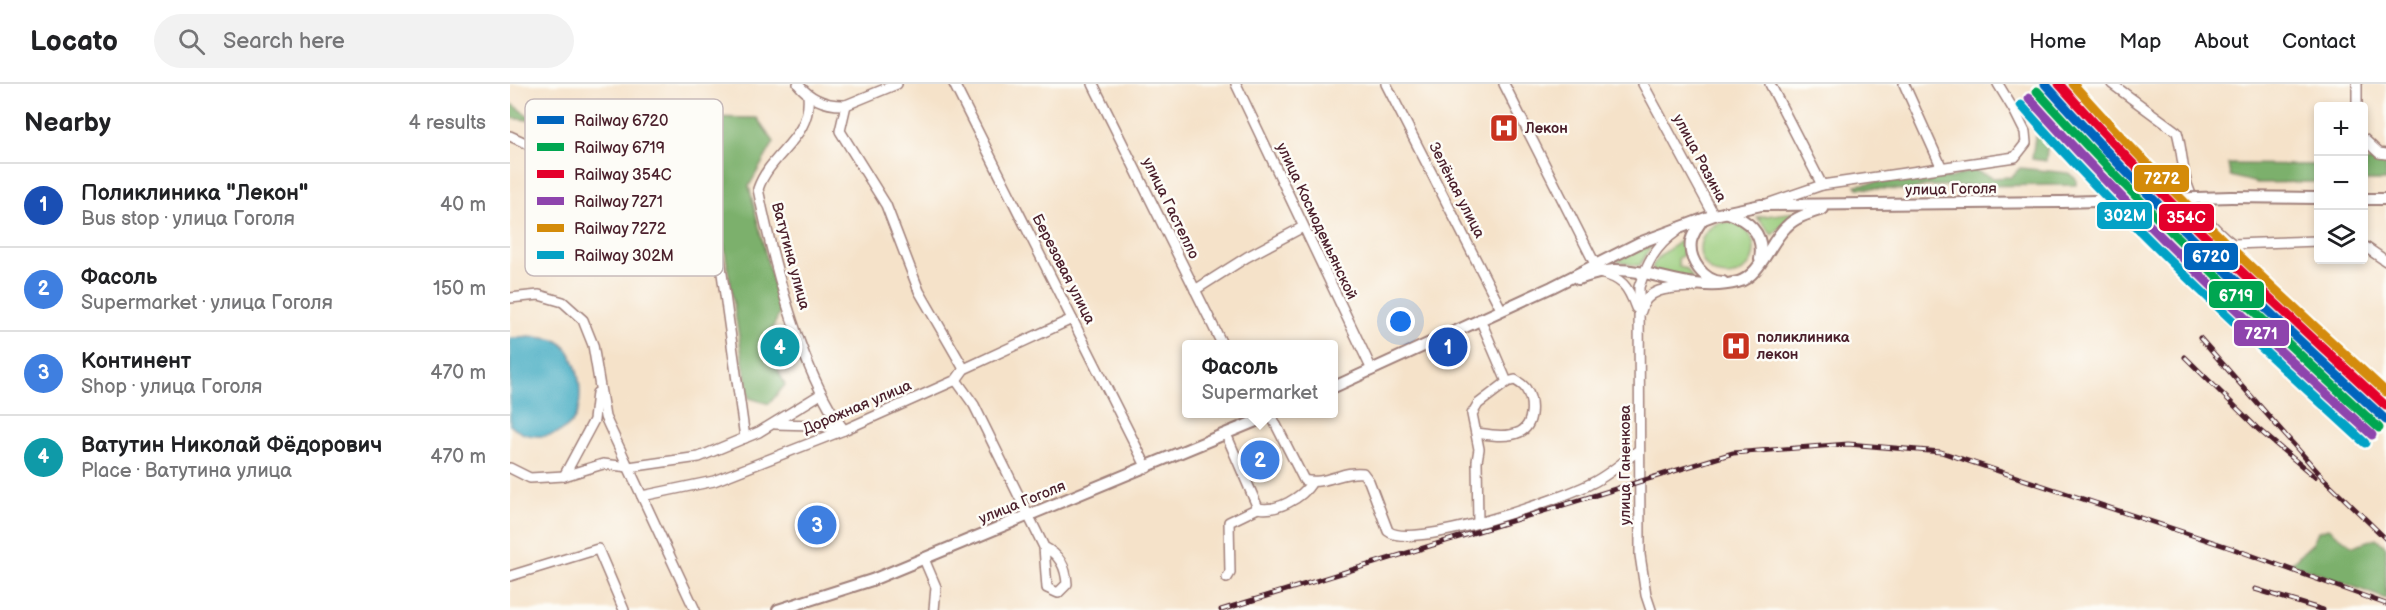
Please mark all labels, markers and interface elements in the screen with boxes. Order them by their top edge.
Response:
search box [154,14,574,68]
text: Locato [30,25,118,58]
icon: search [175,25,208,58]
text: Search here [223,28,345,55]
text: Home [2029,29,2086,54]
text: Map [2119,29,2161,54]
text: About [2194,29,2249,54]
text: Contact [2282,29,2356,54]
legend [525,99,723,276]
map controls [2314,102,2368,264]
button: + [2314,102,2368,156]
text: Nearby [24,108,111,139]
text: 4 results [408,111,486,135]
street label: улица Разина [1668,111,1731,206]
text: Railway 6720 [574,112,668,131]
hospital icon: Лекон [1488,112,1520,144]
place label: Лекон [1524,119,1568,138]
text: Railway 6719 [574,139,665,158]
street label: Зелёная улица [1424,139,1489,242]
street label: улица Космодемьянской [1272,140,1361,303]
street label: улица Гастелло [1138,154,1203,262]
button: − [2314,156,2368,210]
line badge: 7272 [2133,164,2190,193]
text: Railway 354С [574,166,672,185]
text: 7272 [2144,170,2181,189]
street label: улица Гоголя [1905,179,1997,200]
text: Поликлиника "Лекон" [81,180,308,207]
text: 1 [39,193,48,217]
text: 40 m [440,193,486,217]
text: Railway 7271 [574,193,663,212]
street label: Ватутина улица [767,200,814,312]
line badge: 302М [2096,201,2153,230]
line badge: 354С [2158,203,2215,232]
text: Bus stop · улица Гоголя [81,207,295,231]
text: 302М [2104,207,2146,226]
text: 354С [2166,209,2206,228]
button: layers [2314,210,2368,264]
street label: Березовая улица [1028,211,1100,328]
text: Railway 7272 [574,220,667,239]
line badge: 6720 [2183,242,2239,271]
text: Railway 302М [574,247,674,266]
text: 6720 [2192,248,2230,267]
text: Фасоль [81,264,157,291]
text: 2 [38,277,49,301]
text: 150 m [433,277,486,301]
line badge: 6719 [2208,280,2265,309]
text: 6719 [2219,287,2253,306]
text: Supermarket · улица Гоголя [81,291,333,315]
your location [1386,307,1415,336]
line badge: 7271 [2233,319,2290,347]
pin: 4 [760,324,800,370]
pin: 1 [1428,324,1468,370]
text: 7271 [2244,325,2278,344]
place label: поликлиника лекон [1756,328,1850,364]
hospital icon: поликлиника лекон [1720,330,1752,362]
popup [1182,340,1338,418]
text: Континент [81,348,191,375]
text: Фасоль [1202,354,1278,381]
text: 3 [38,361,49,385]
text: 470 m [430,361,486,385]
text: Shop · улица Гоголя [81,375,262,399]
street label: Дорожная улица [800,376,914,439]
text: Supermarket [1202,381,1318,405]
street label: улица Ганенкова [1616,405,1635,525]
text: Ватутин Николай Фёдорович [81,432,382,459]
pin: 2 [1240,438,1280,482]
text: 4 [38,445,49,469]
text: 470 m [430,445,486,469]
text: Place · Ватутина улица [81,459,292,483]
street label: улица Гоголя [976,476,1068,528]
pin: 3 [798,502,836,548]

